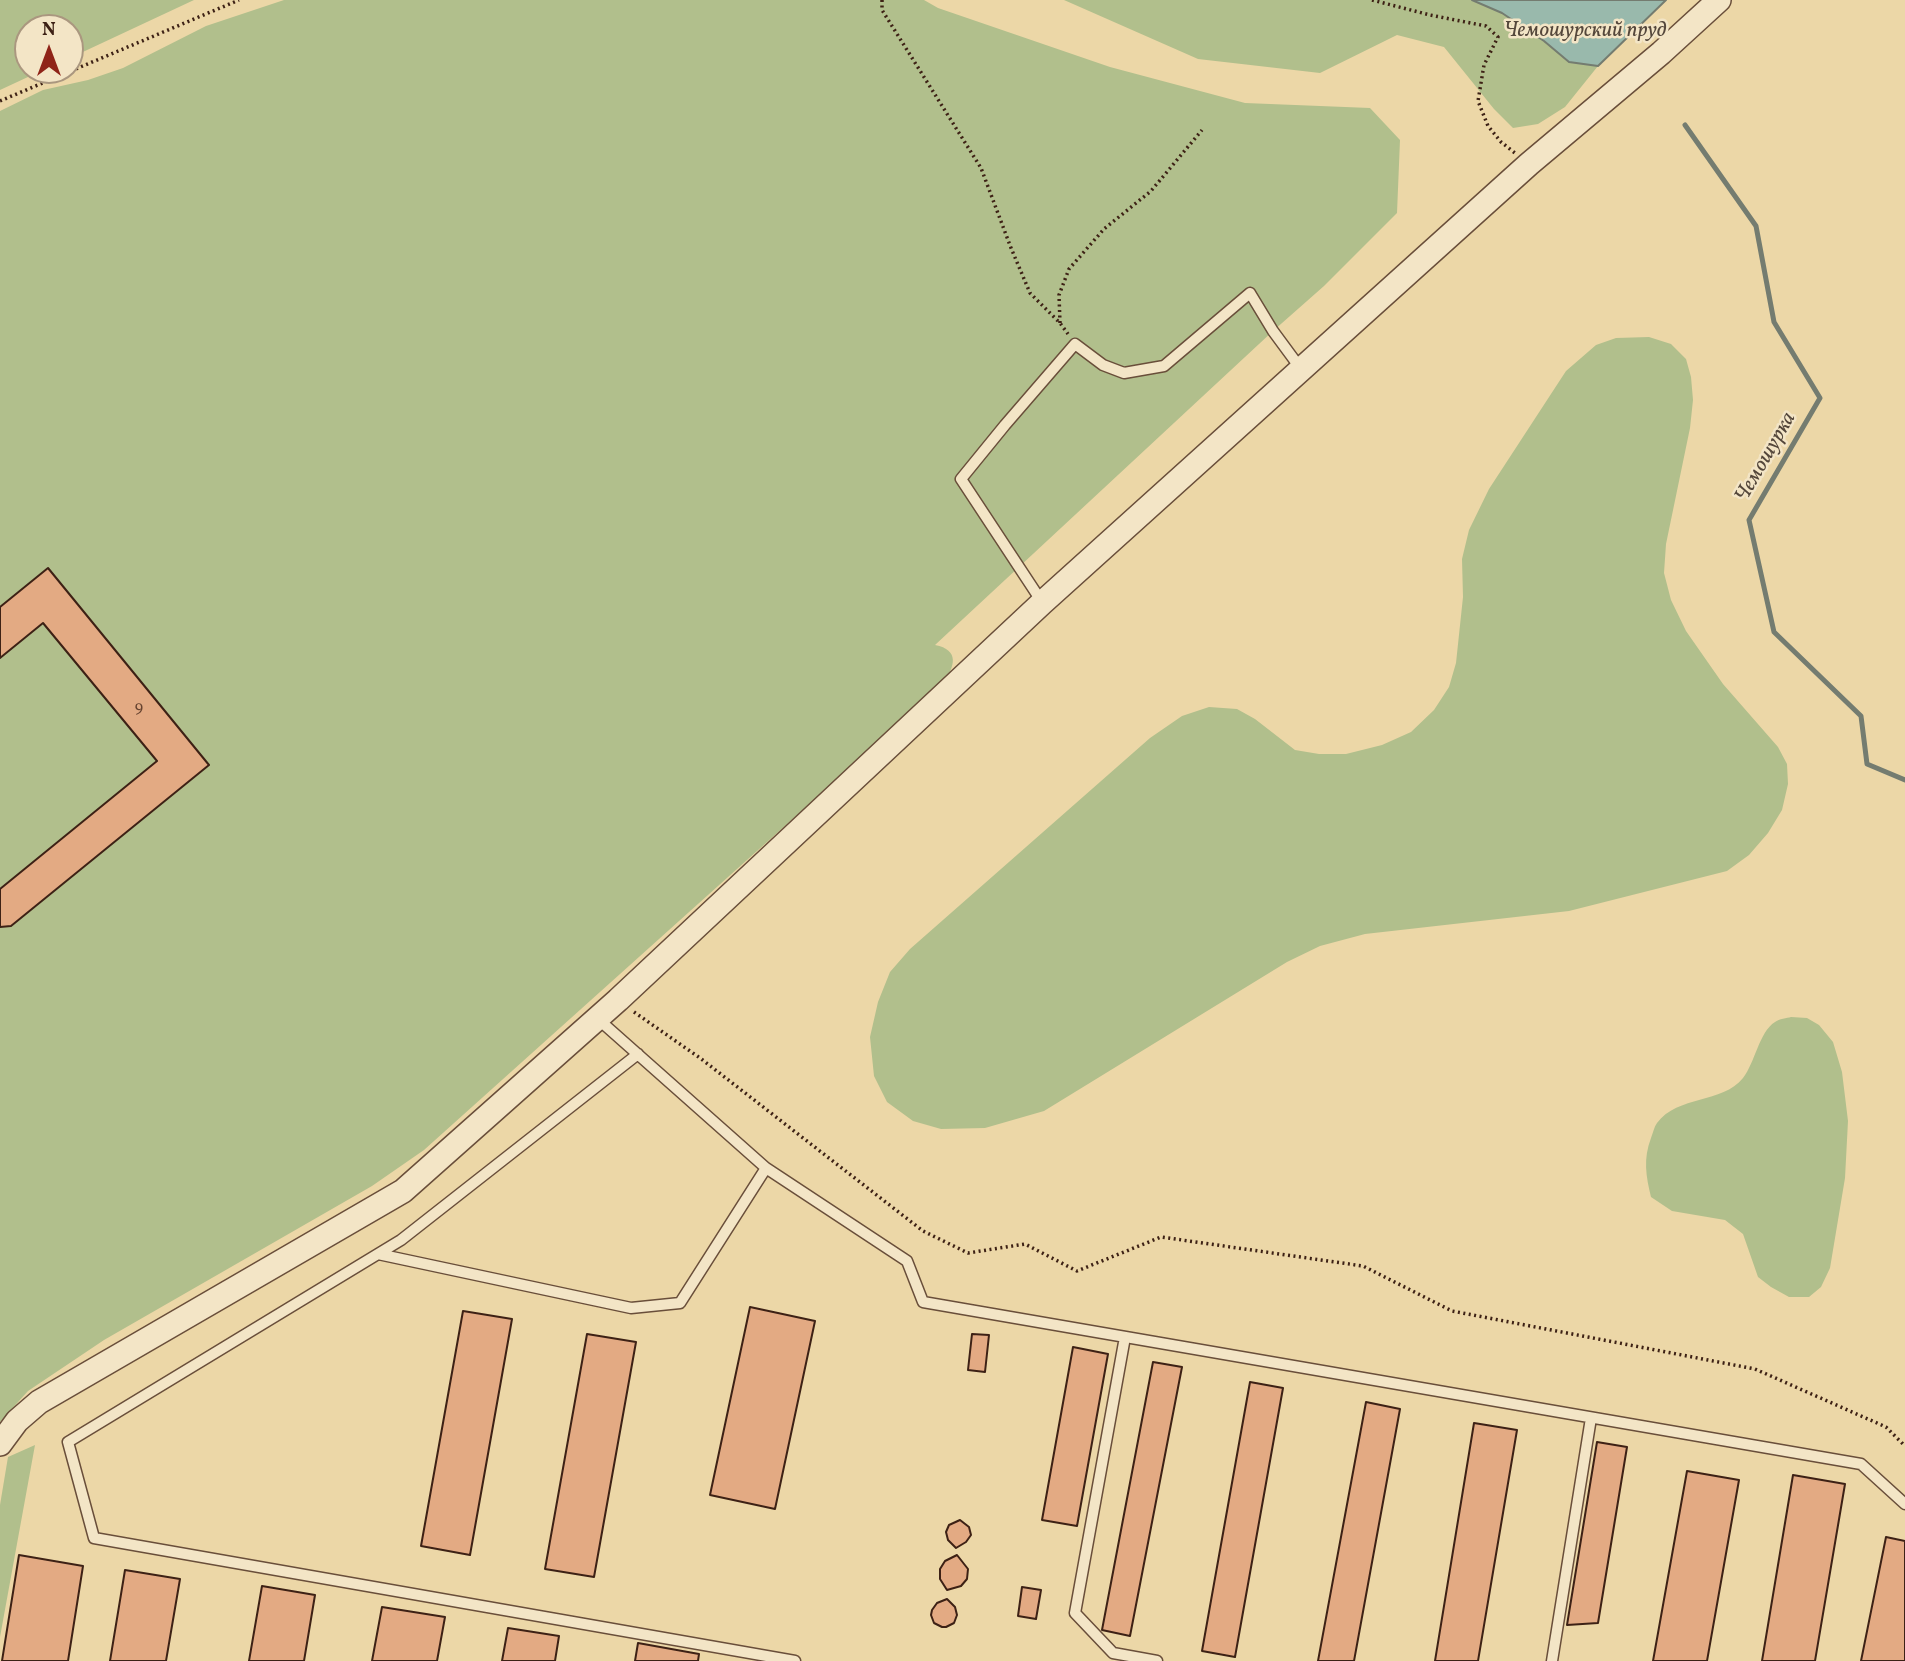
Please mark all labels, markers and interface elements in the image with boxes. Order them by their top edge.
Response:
north arrow [14,14,84,84]
text: N [42,17,56,43]
water label: Чемошурский пруд [1504,19,1666,45]
water label: Чемошурка [1731,408,1803,508]
house number: 9 [135,699,143,719]

